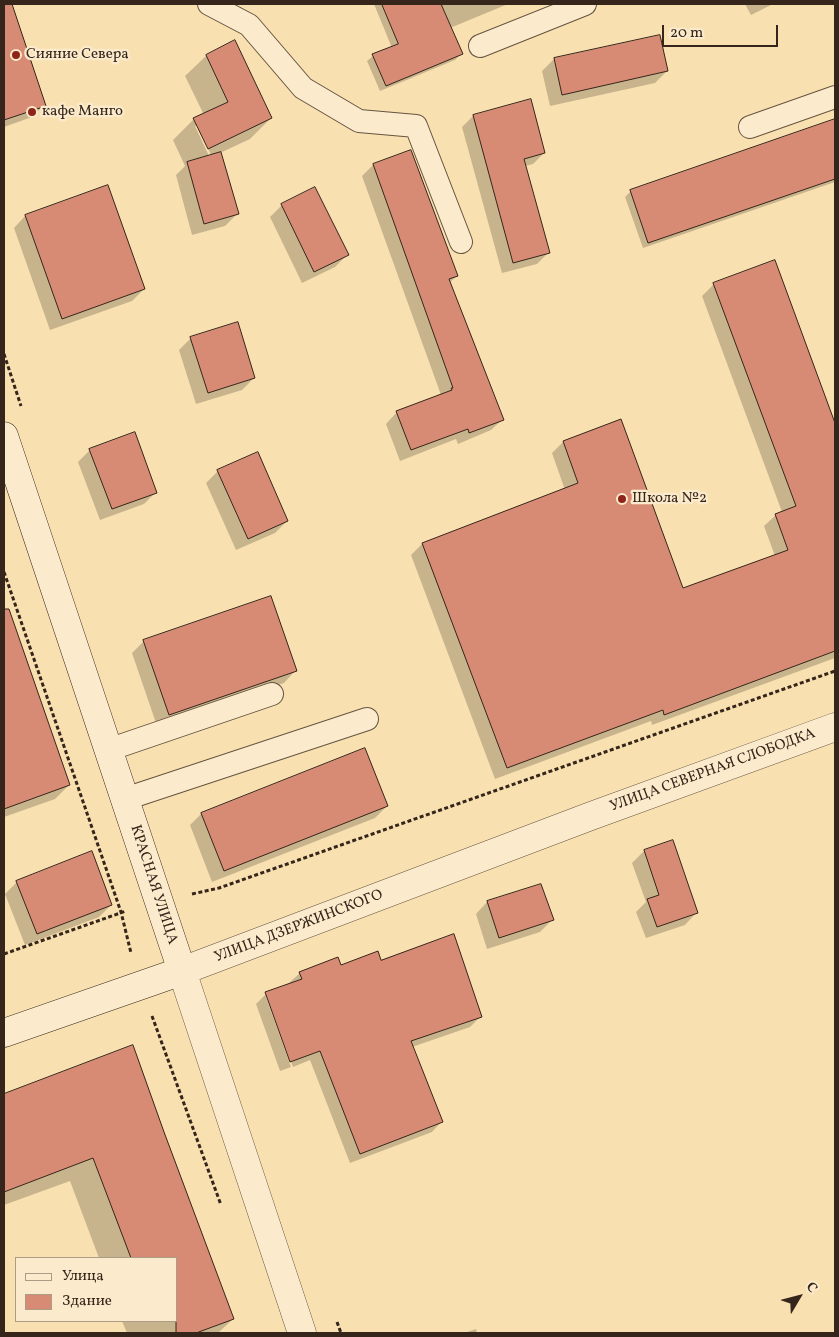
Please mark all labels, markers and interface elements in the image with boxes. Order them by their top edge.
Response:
scale bar [664,15,780,47]
text: 20 m [670,23,703,44]
place label: Сияние Севера [26,46,129,64]
marker: Сияние Севера [10,49,22,61]
place label: кафе Манго [42,103,123,121]
marker: кафе Манго [26,106,38,118]
place label: Школа №2 [632,490,707,508]
marker: Школа №2 [616,493,628,505]
street label: УЛИЦА СЕВЕРНАЯ СЛОБОДКА [608,725,818,817]
street label: КРАСНАЯ УЛИЦА [125,823,181,947]
street label: УЛИЦА ДЗЕРЖИНСКОГО [212,887,386,967]
legend [15,1257,178,1322]
text: Улица [62,1266,104,1287]
north arrow [774,1272,824,1322]
text: С [801,1278,822,1297]
text: Здание [62,1291,112,1312]

